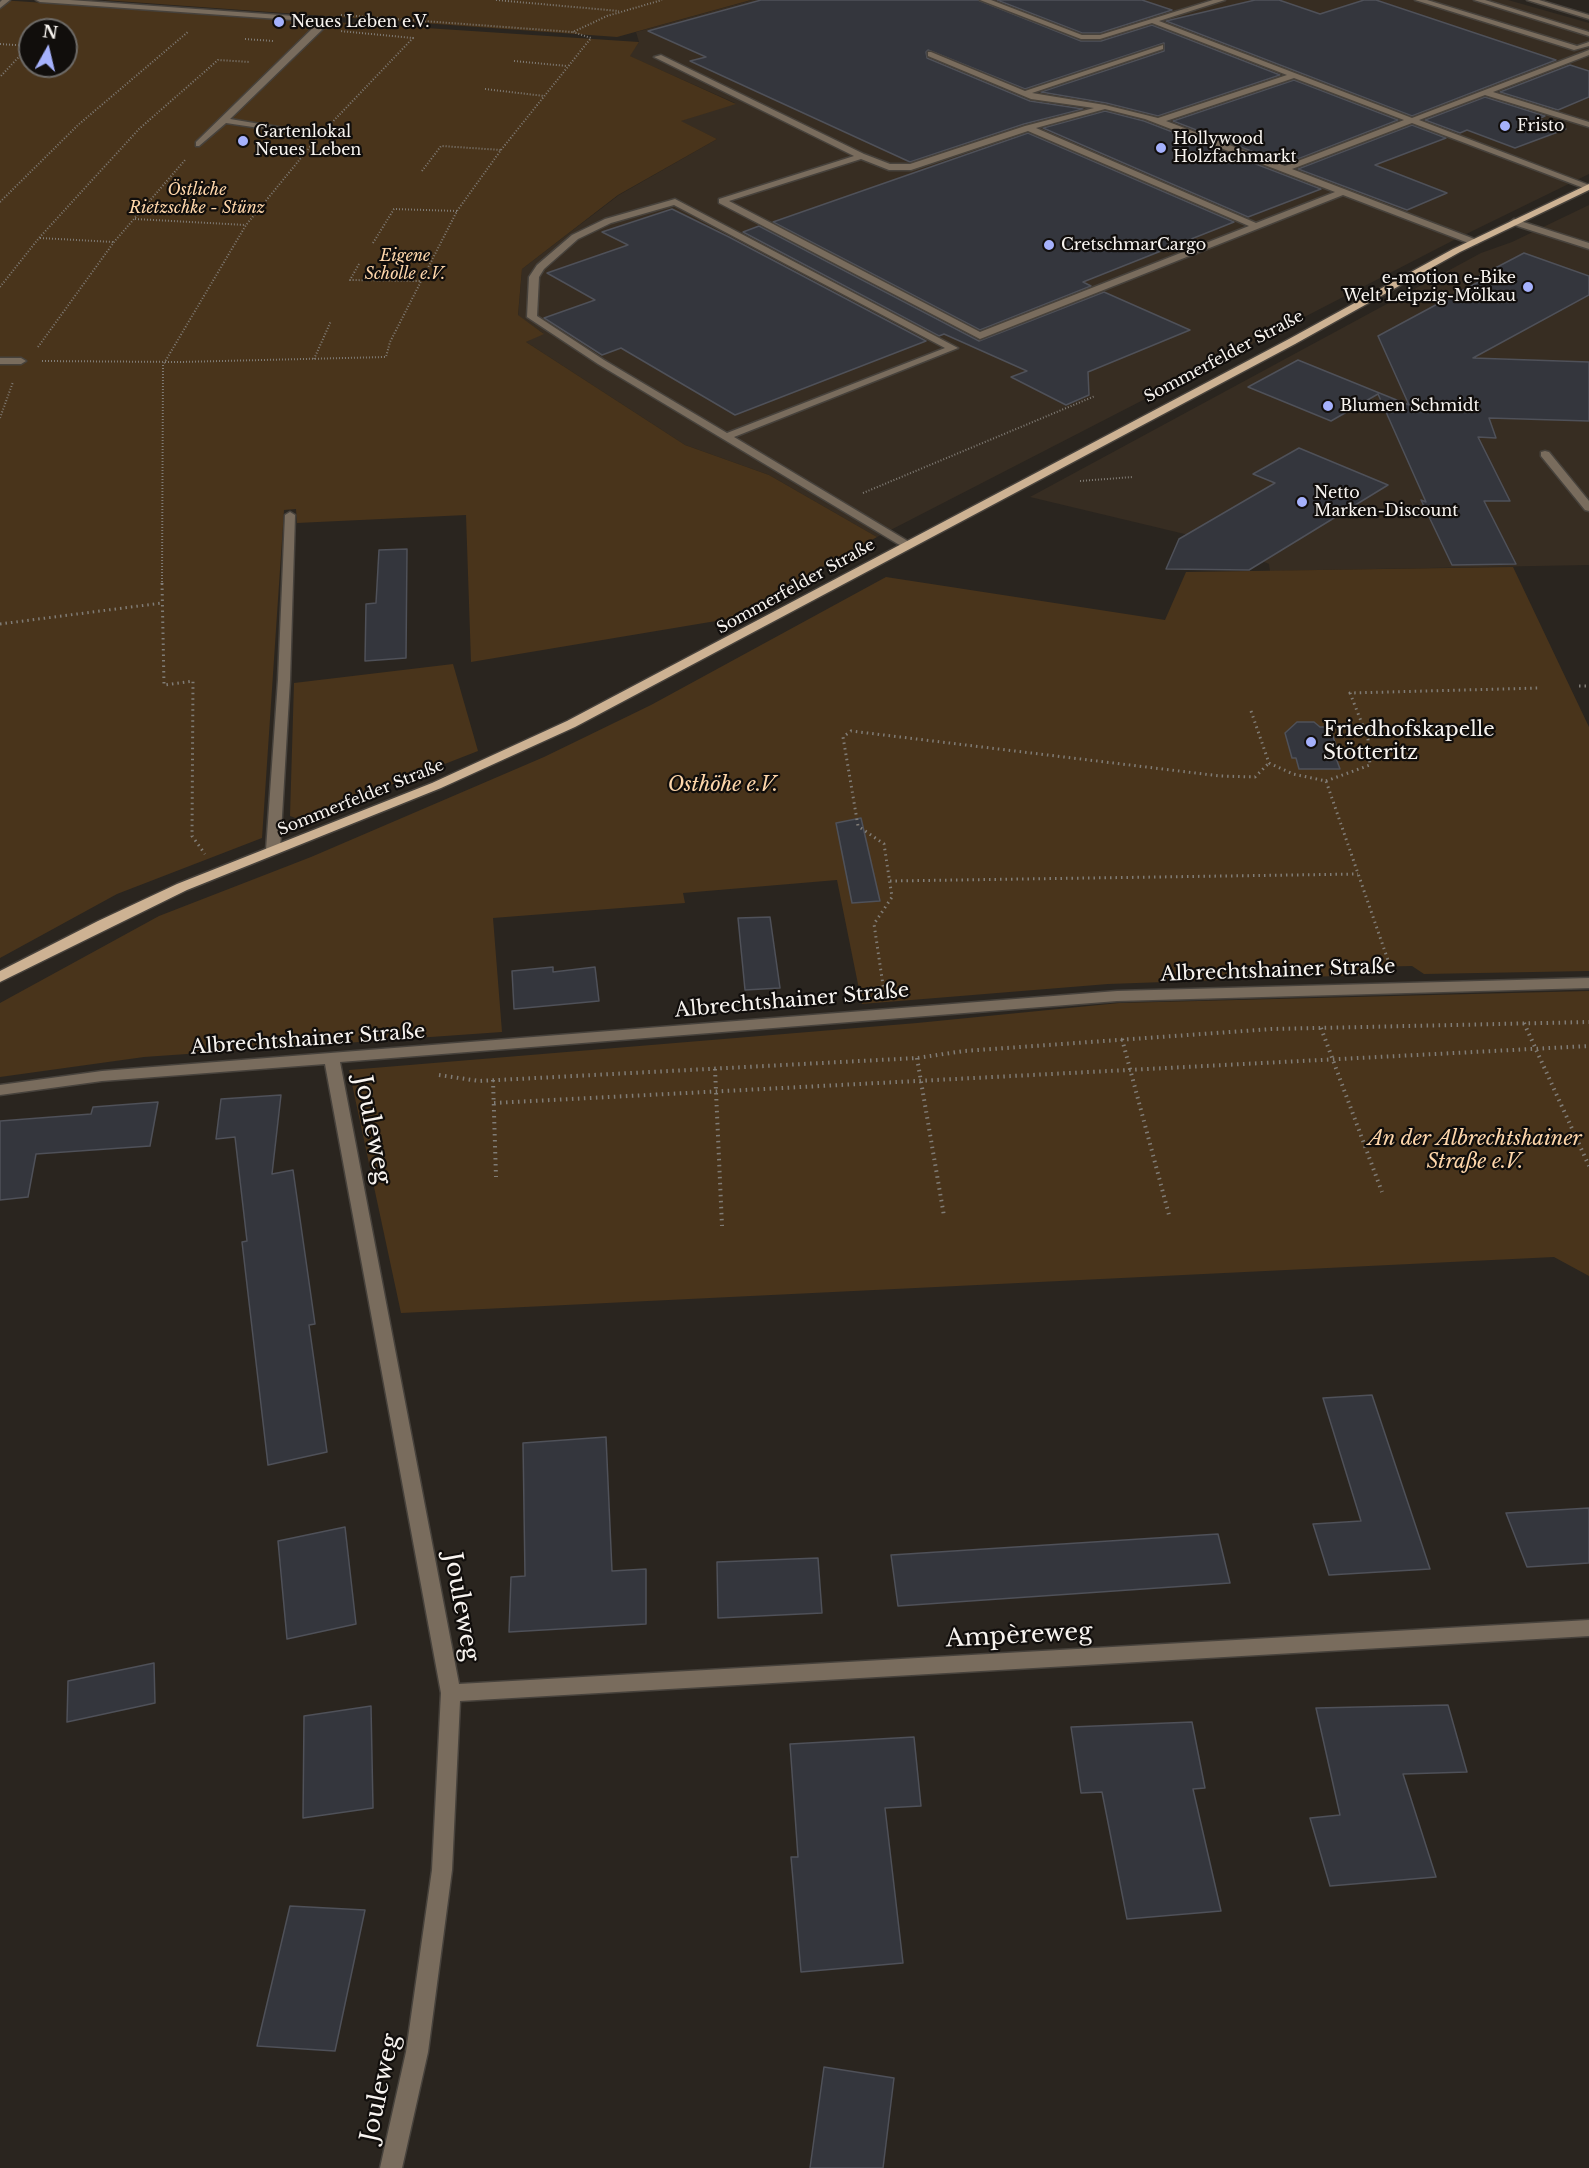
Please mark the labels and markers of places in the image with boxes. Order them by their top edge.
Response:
place label: Neues Leben e.V. [291,12,429,32]
marker: Neues Leben e.V. [272,15,286,29]
place label: Fristo [1517,116,1564,136]
marker: Fristo [1498,119,1512,133]
place label: Gartenlokal Neues Leben [255,122,361,160]
place label: Hollywood Holzfachmarkt [1173,129,1297,167]
marker: Gartenlokal Neues Leben [236,134,250,148]
marker: Hollywood Holzfachmarkt [1154,141,1168,155]
place label: CretschmarCargo [1061,235,1206,255]
marker: CretschmarCargo [1042,238,1056,252]
place label: e-motion e-Bike Welt Leipzig-Mölkau [1343,268,1516,306]
marker: e-motion e-Bike Welt Leipzig-Mölkau [1521,280,1535,294]
place label: Blumen Schmidt [1340,396,1480,416]
marker: Blumen Schmidt [1321,399,1335,413]
place label: Netto Marken-Discount [1314,483,1458,521]
marker: Netto Marken-Discount [1295,495,1309,509]
place label: Friedhofskapelle Stötteritz [1323,718,1495,765]
marker: Friedhofskapelle Stötteritz [1304,735,1318,749]

